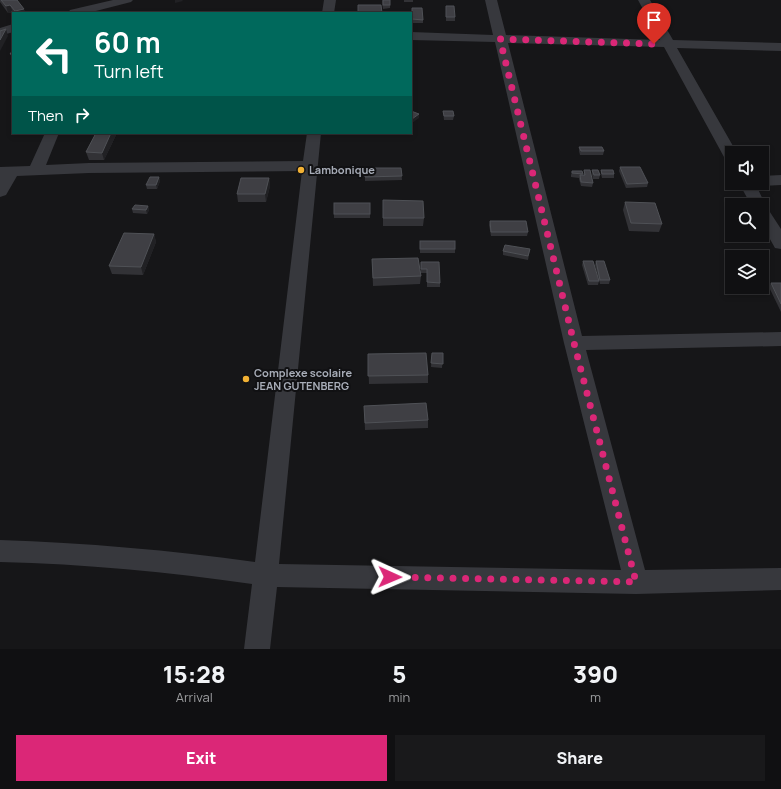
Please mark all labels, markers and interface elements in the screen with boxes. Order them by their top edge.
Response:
pin [637,3,671,44]
icon: arrive [643,9,665,31]
text: 60 m [94,23,161,61]
icon: left [28,28,80,80]
text: Turn left [94,59,164,83]
icon: right [71,104,93,126]
text: Then [28,105,63,126]
map controls [725,146,769,294]
button: sound [725,146,769,190]
place label: Lambonique [309,162,375,177]
marker: Lambonique [296,165,306,175]
button: search [725,198,769,242]
button: layers [725,250,769,294]
place label: Complexe scolaire JEAN GUTENBERG [254,365,352,393]
marker: Complexe scolaire JEAN GUTENBERG [241,374,251,384]
position arrow [369,556,411,598]
text: 15:28 [163,657,226,690]
text: 5 [392,657,406,690]
text: 390 [573,657,618,690]
text: Arrival [176,688,213,706]
text: min [388,688,410,706]
text: m [590,688,601,706]
button: Exit [16,735,387,781]
button: Share [395,735,765,781]

